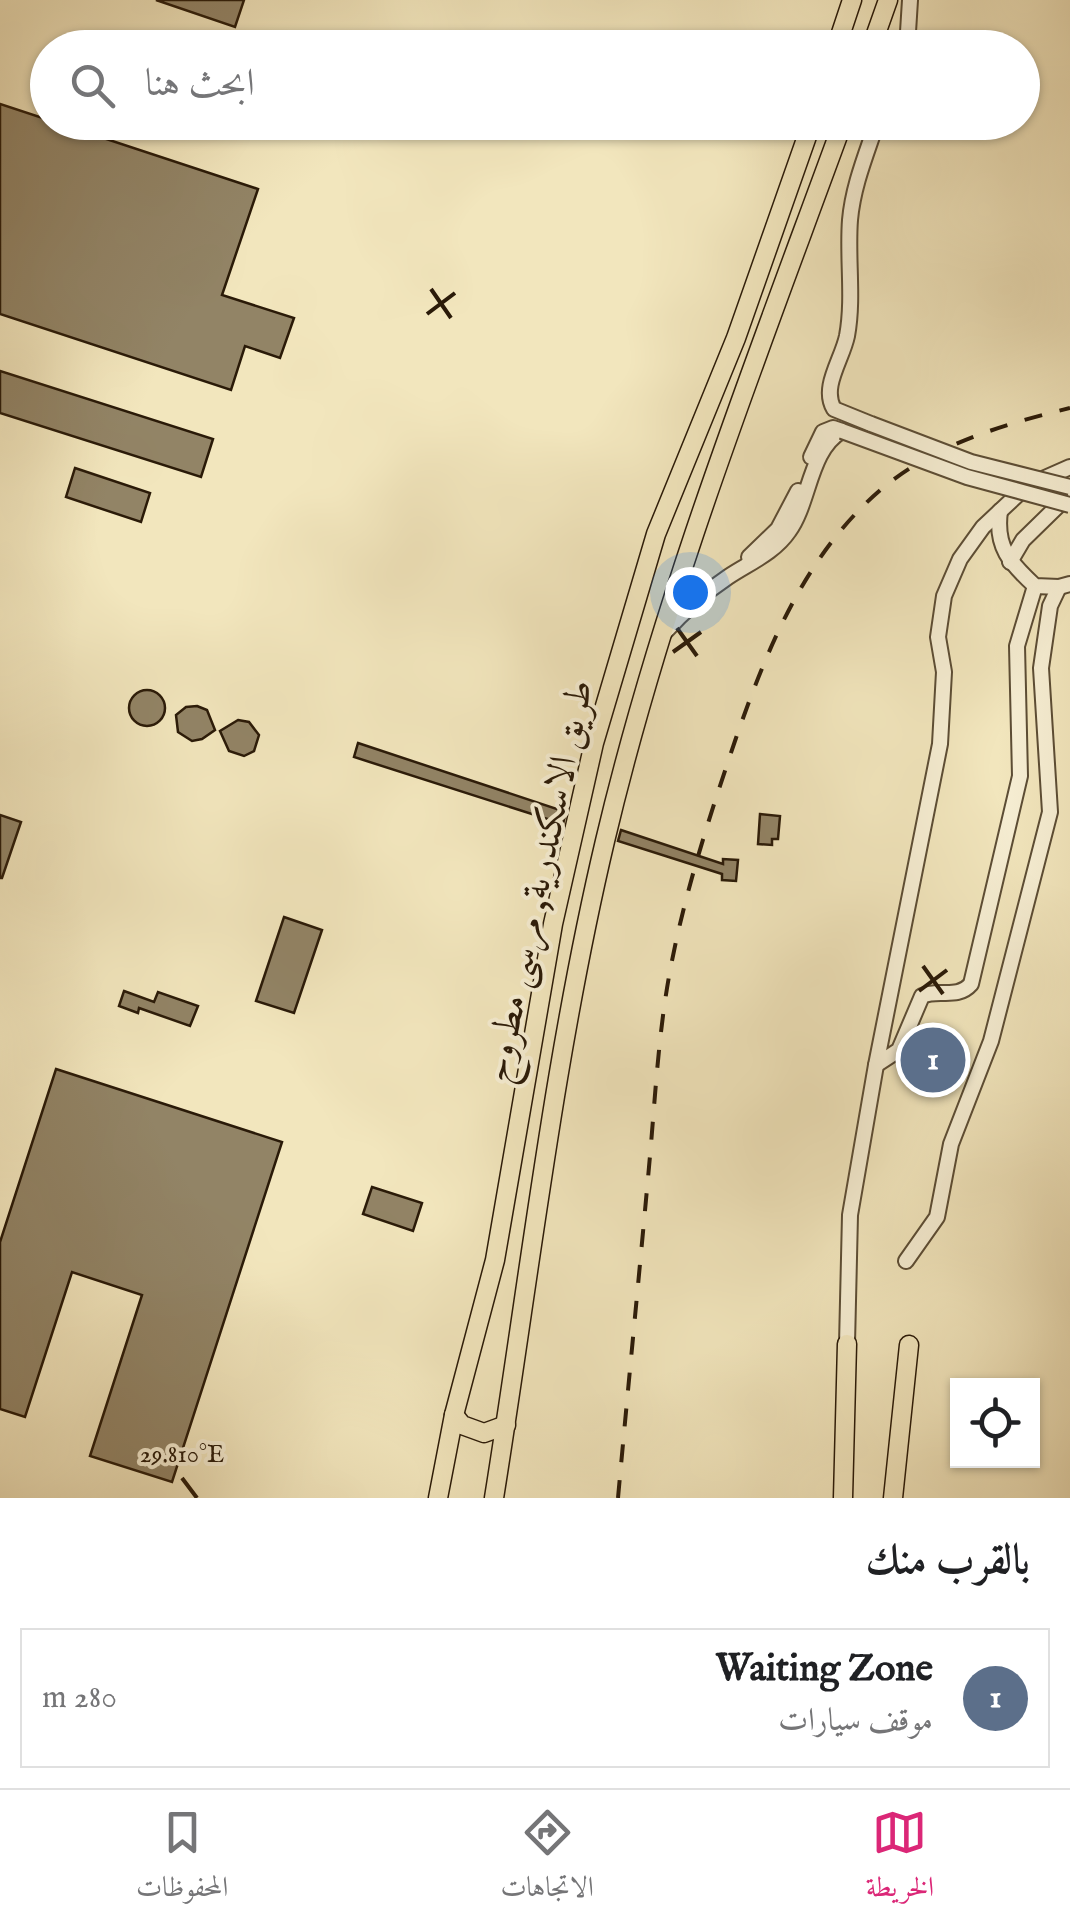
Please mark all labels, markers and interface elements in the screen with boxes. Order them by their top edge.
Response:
search box [30,30,1040,140]
icon: search [65,58,120,113]
text: ابحث هنا [145,61,255,109]
your location [665,567,716,618]
street label: طريق الاسكندرية, مرسى مطروح [474,676,613,1089]
pin: 1 [900,1022,966,1098]
map controls [950,1378,1040,1468]
button: locate [950,1378,1040,1468]
text: 29.810°E [140,1439,224,1471]
text: بالقرب منك [866,1535,1030,1588]
text: Waiting Zone [716,1646,933,1694]
text: 280 m [42,1678,117,1719]
text: 1 [990,1678,1001,1719]
text: موقف سيارات [778,1701,933,1742]
tab: المحفوظات [136,1805,228,1914]
tab: الاتجاهات [500,1805,594,1914]
tab: الخريطة [866,1805,934,1914]

